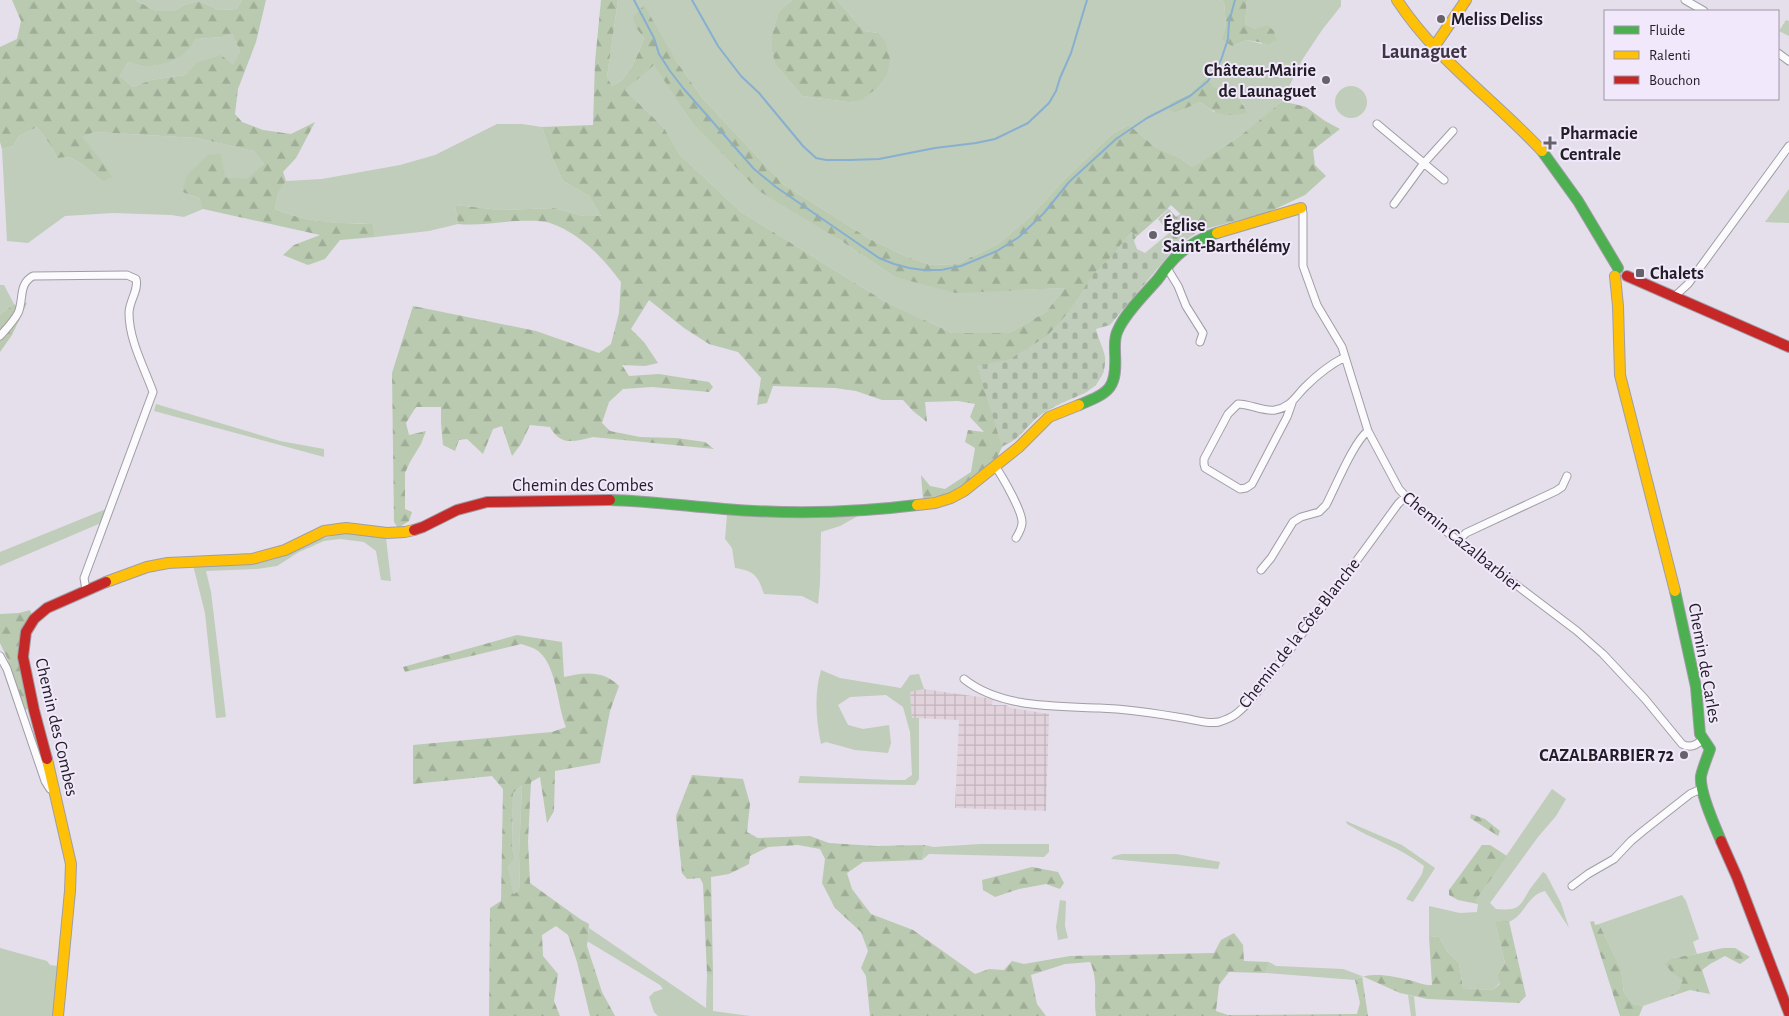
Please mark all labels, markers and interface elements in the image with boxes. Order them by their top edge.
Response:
legend [1604,10,1779,100]
place label: Meliss Deliss [1451,11,1543,29]
marker: Meliss Deliss [1435,13,1447,25]
text: Fluide [1649,23,1685,38]
district label: Launaguet [1381,42,1467,62]
text: Ralenti [1649,48,1691,63]
place label: Château-Mairie de Launaguet [1204,62,1316,101]
text: Bouchon [1649,73,1700,88]
marker: Château-Mairie de Launaguet [1320,74,1332,86]
place label: Pharmacie Centrale [1560,125,1638,164]
marker: Pharmacie Centrale [1544,137,1556,149]
place label: Église Saint-Barthélémy [1163,214,1291,256]
marker: Église Saint-Barthélémy [1147,229,1159,241]
place label: Chalets [1650,265,1704,283]
marker: Chalets [1634,267,1646,279]
street label: Chemin des Combes [512,477,654,495]
street label: Chemin Cazalbarbier [1399,489,1524,595]
street label: Chemin de la Côte Blanche [1236,555,1364,712]
street label: Chemin de Carles [1685,602,1723,724]
street label: Chemin des Combes [31,656,81,798]
place label: CAZALBARBIER 72 [1539,747,1675,765]
marker: CAZALBARBIER 72 [1678,749,1690,761]

